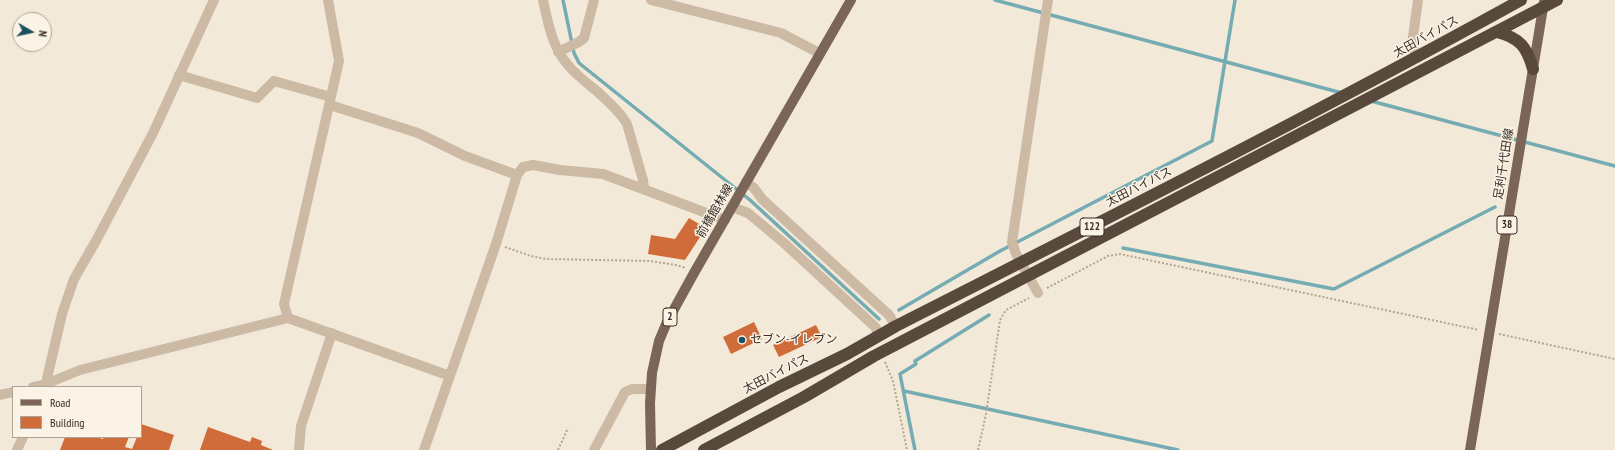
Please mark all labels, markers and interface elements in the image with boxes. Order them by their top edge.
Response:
north arrow [12,12,52,52]
street label: 太田バイパス [1391,13,1461,61]
text: N [35,30,50,38]
street label: 足利千代田線 [1491,127,1517,201]
street label: 太田バイパス [1104,164,1174,210]
street label: 前橋館林線 [694,181,736,241]
road number: 38 [1497,216,1517,234]
road number: 122 [1080,218,1104,236]
road number: 2 [663,308,677,326]
place label: セブン-イレブン [750,333,837,347]
marker: セブン-イレブン [737,335,747,345]
street label: 太田バイパス [741,351,811,397]
legend [12,386,142,438]
text: Road [50,395,70,410]
text: Building [50,415,85,430]

